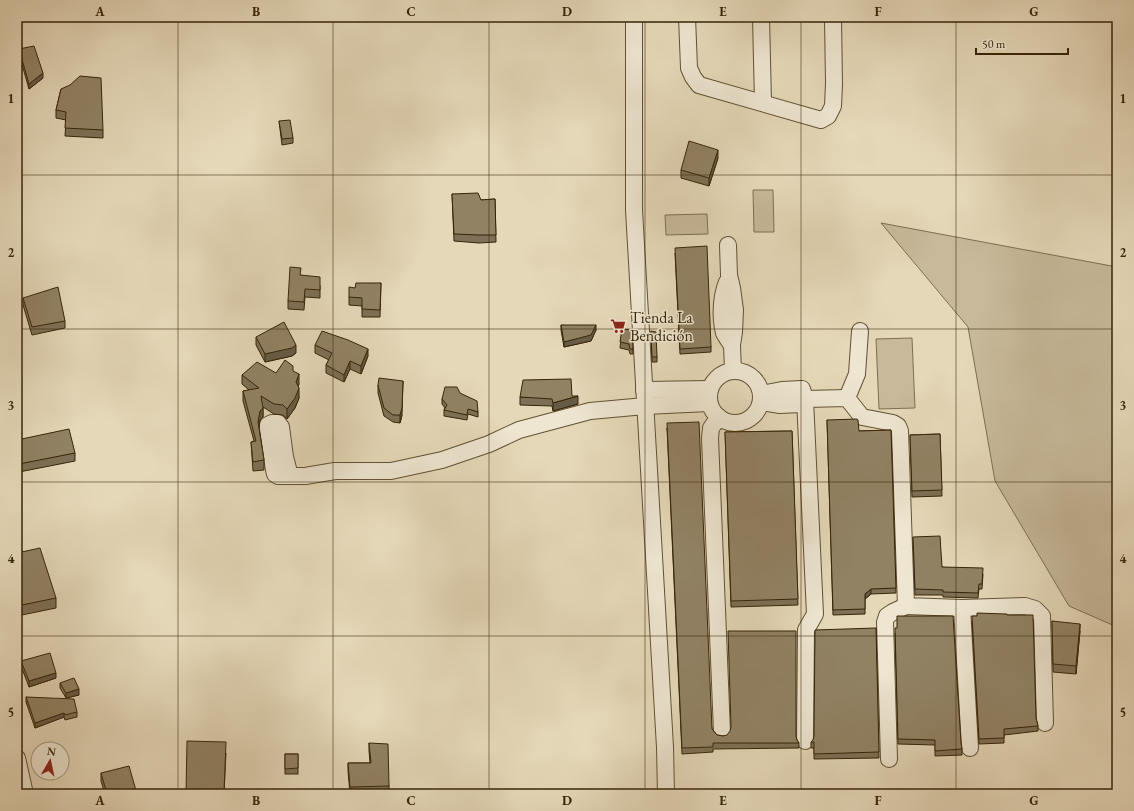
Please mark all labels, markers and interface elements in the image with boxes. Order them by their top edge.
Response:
text: A [94,3,105,20]
text: B [252,3,260,20]
text: C [406,3,416,20]
text: D [562,3,572,20]
text: E [719,3,727,20]
text: F [874,3,882,20]
text: G [1029,3,1039,20]
scale bar [976,30,1068,56]
text: 50 m [982,36,1006,52]
text: 1 [8,90,15,107]
text: 1 [1120,90,1127,107]
text: 2 [8,244,15,261]
text: 2 [1120,244,1127,261]
place label: Tienda La Bendición [630,307,693,346]
supermarket icon: Tienda La Bendición [609,317,627,335]
text: 3 [8,397,15,414]
text: 3 [1120,397,1127,414]
text: 4 [8,550,15,567]
text: 4 [1120,550,1127,567]
text: 5 [8,704,14,721]
text: 5 [1120,704,1126,721]
north arrow [30,741,70,781]
text: N [46,744,57,759]
text: A [94,792,105,809]
text: B [252,792,260,809]
text: C [406,792,416,809]
text: D [562,792,572,809]
text: E [719,792,727,809]
text: F [874,792,882,809]
text: G [1029,792,1039,809]

